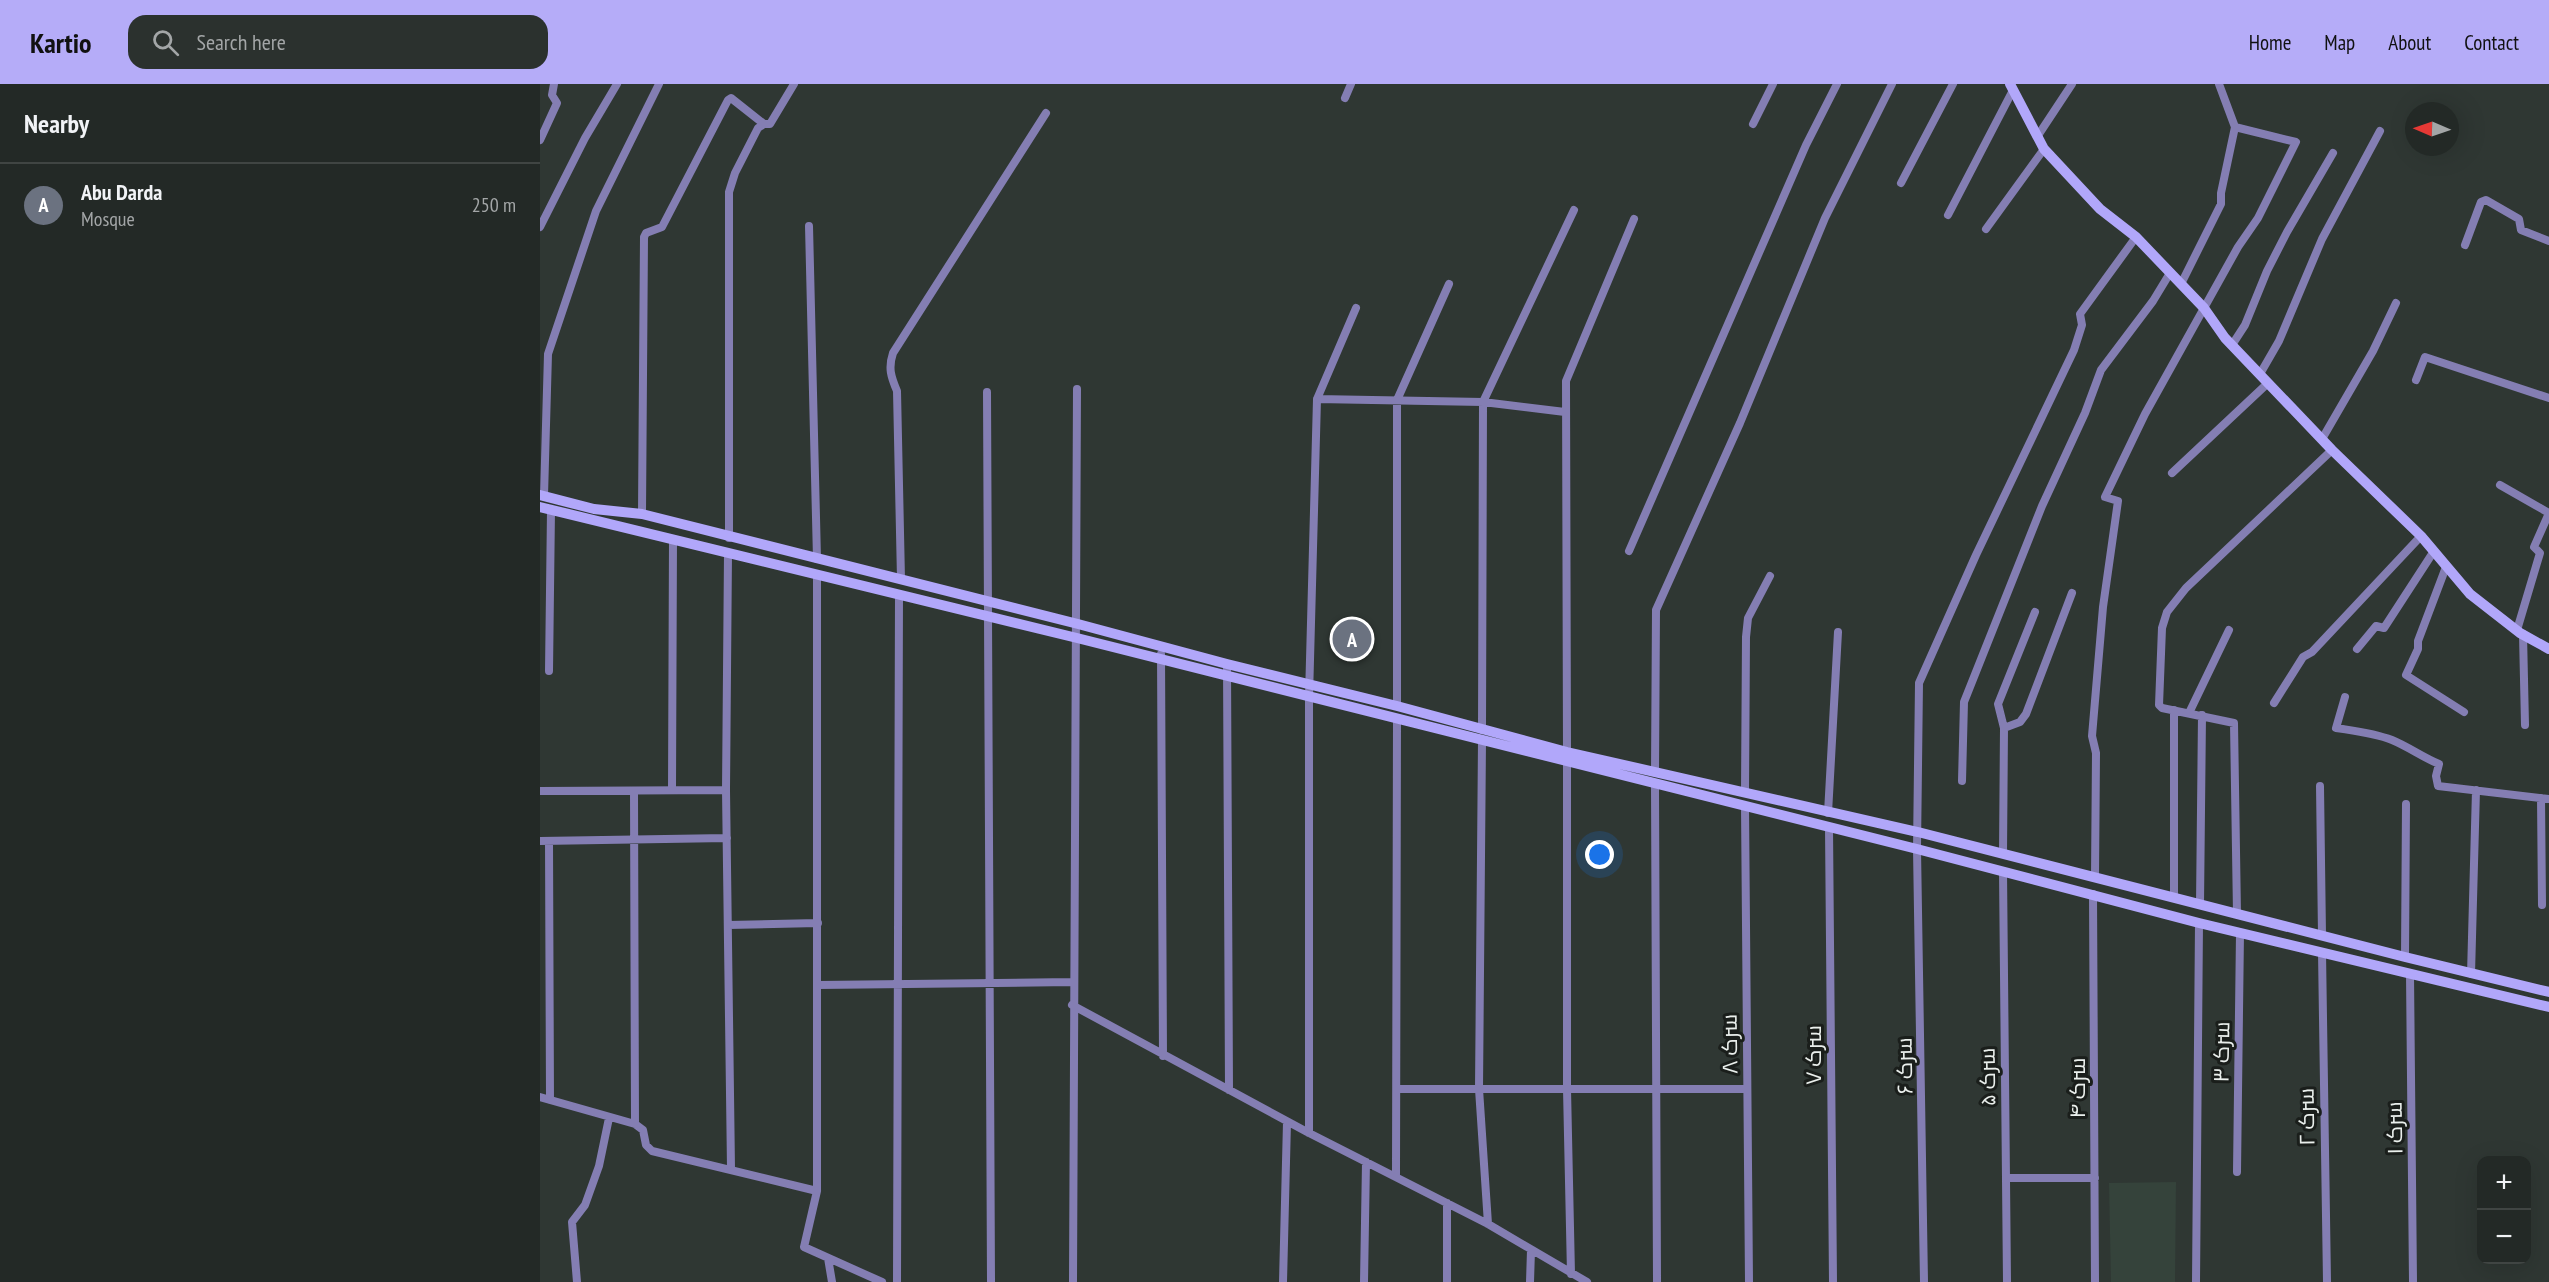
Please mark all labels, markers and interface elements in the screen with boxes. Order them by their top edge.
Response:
search box [128,15,548,69]
text: Kartio [30,24,92,61]
icon: search [149,26,182,59]
text: Search here [197,28,286,56]
text: Home [2249,29,2291,56]
text: Map [2324,29,2355,56]
text: About [2388,29,2431,56]
text: Contact [2464,29,2519,56]
north arrow [2405,102,2459,156]
text: Nearby [24,107,89,140]
text: Abu Darda [81,178,162,206]
text: A [38,192,49,218]
text: 250 m [472,192,516,218]
text: Mosque [81,206,135,232]
pin: A [1332,616,1372,662]
your location [1585,840,1614,869]
street label: سرک ۸ [1714,1014,1744,1074]
street label: سرک ۳ [2206,1021,2236,1083]
street label: سرک ۷ [1799,1025,1827,1085]
street label: سرک ۶ [1890,1037,1918,1095]
street label: سرک ۵ [1972,1048,2002,1106]
street label: سرک ۴ [2063,1058,2091,1118]
street label: سرک ۲ [2291,1088,2321,1146]
street label: سرک ۱ [2380,1101,2408,1155]
map controls [2477,1156,2531,1264]
button: + [2477,1156,2531,1210]
button: − [2477,1210,2531,1264]

